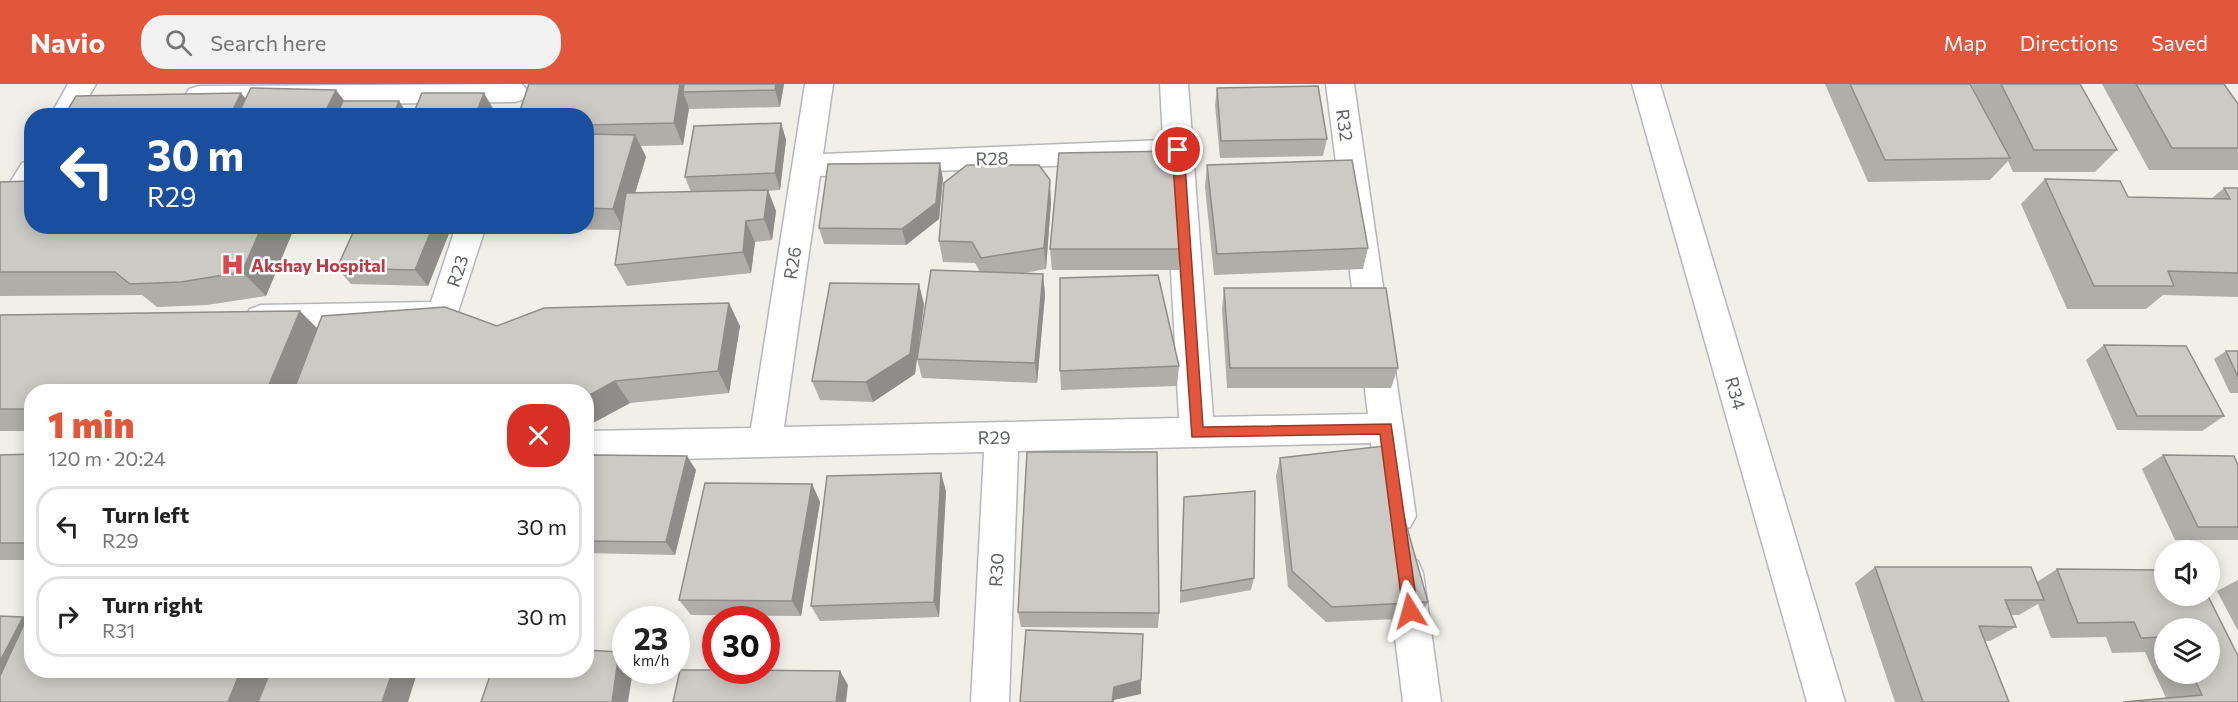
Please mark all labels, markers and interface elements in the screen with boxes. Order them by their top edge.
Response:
search box [141,15,561,69]
text: Navio [30,25,105,59]
icon: search [162,26,195,59]
text: Search here [210,29,326,56]
text: Map [1944,30,1987,55]
text: Directions [2020,30,2118,55]
text: Saved [2151,30,2208,55]
street label: R32 [1332,107,1358,143]
pin [1152,124,1203,175]
text: 30 m [147,128,244,180]
icon: left [48,132,126,210]
icon: arrive [1161,133,1194,166]
street label: R28 [975,146,1009,170]
text: R29 [147,180,196,213]
street label: R26 [779,245,805,281]
hospital icon: Akshay Hospital [220,252,246,278]
street label: R23 [442,252,472,290]
place label: Akshay Hospital [251,254,386,276]
street label: R34 [1721,374,1751,412]
text: 1 min [48,401,134,445]
button: close [507,404,570,467]
street label: R29 [977,426,1011,448]
text: 120 m · 20:24 [48,446,166,470]
text: Turn left [102,501,189,528]
icon: left [51,510,84,543]
text: 30 m [517,513,567,540]
text: R29 [102,528,139,552]
map controls [2154,540,2220,684]
button: sound [2154,540,2220,606]
street label: R30 [984,552,1008,588]
position arrow [1378,579,1442,643]
text: Turn right [102,591,203,618]
icon: right [51,600,84,633]
text: 30 m [517,603,567,630]
speed limit sign: 30 [702,606,780,684]
text: R31 [102,618,135,642]
button: layers [2154,618,2220,684]
text: 23 [634,619,668,656]
text: km/h [633,651,669,669]

